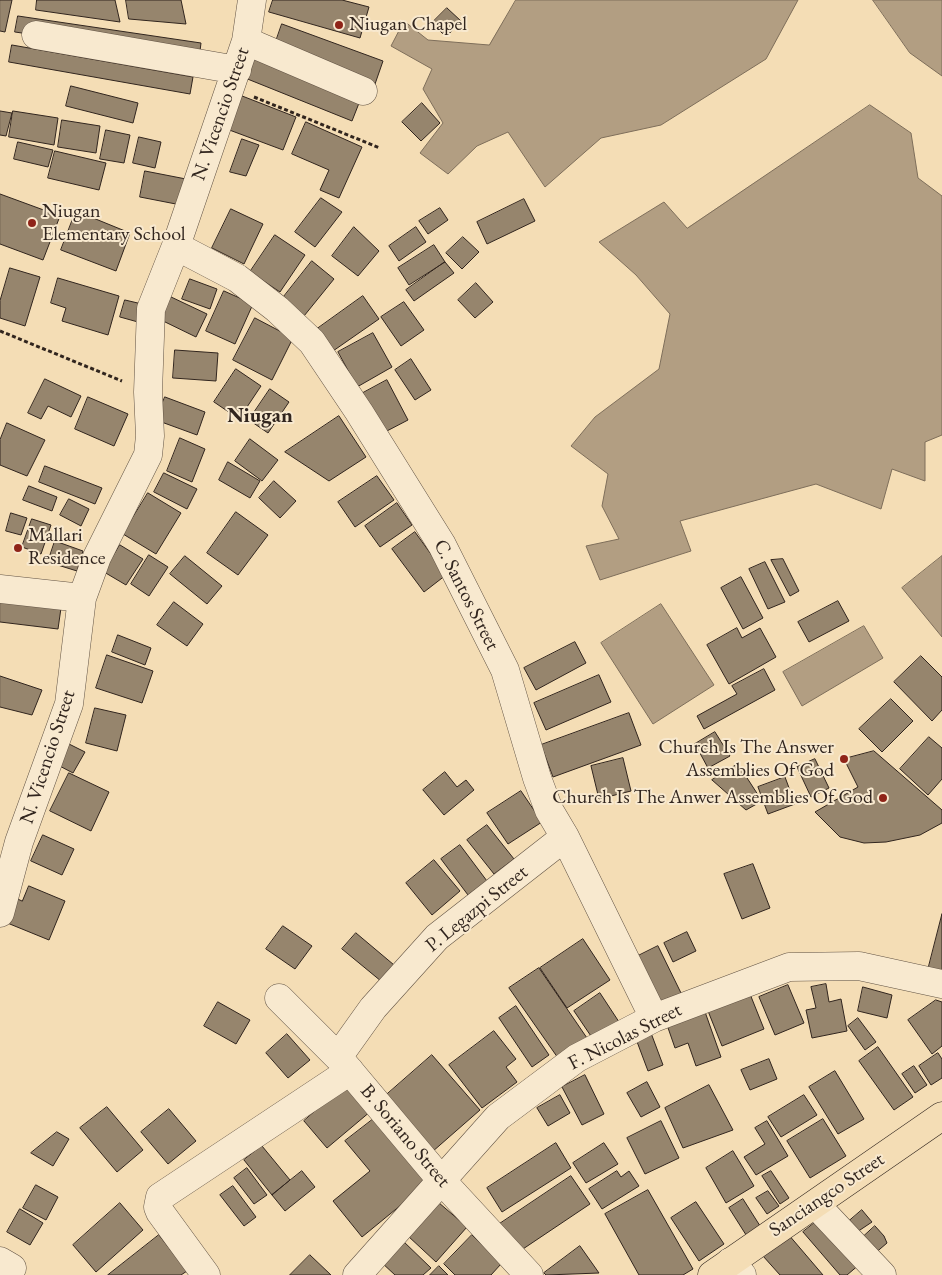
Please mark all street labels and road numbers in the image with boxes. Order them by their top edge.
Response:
street label: N. Vicencio Street [187,44,255,184]
street label: C. Santos Street [428,536,504,654]
street label: N. Vicencio Street [15,687,81,827]
street label: P. Legazpi Street [421,860,533,958]
street label: F. Nicolas Street [564,998,686,1076]
street label: B. Soriano Street [355,1079,455,1193]
street label: Sanciangco Street [765,1148,889,1242]

